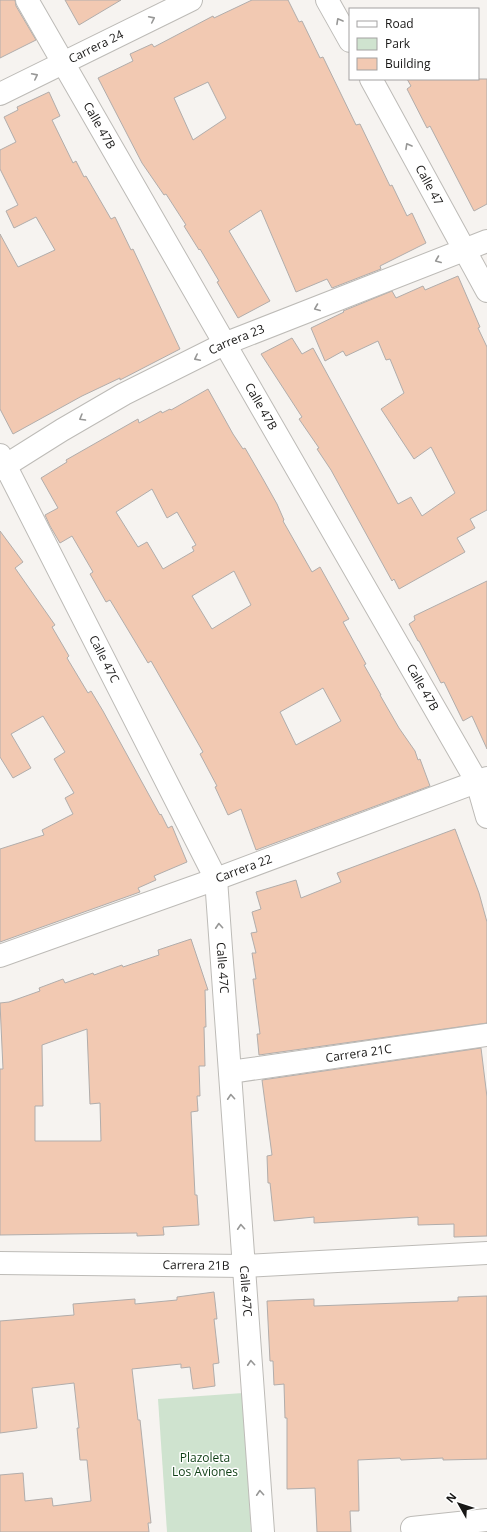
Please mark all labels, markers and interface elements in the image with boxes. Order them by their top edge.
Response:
legend [349,8,479,80]
text: Road [385,15,414,32]
one-way arrow [147,16,155,24]
one-way arrow [336,18,343,25]
street label: Carrera 24 [65,26,126,67]
text: Park [385,35,411,52]
text: Building [385,55,431,72]
one-way arrow [31,73,38,81]
street label: Calle 47B [79,99,120,152]
one-way arrow [405,143,412,150]
street label: Calle 47 [412,162,448,208]
one-way arrow [434,255,441,263]
one-way arrow [313,303,320,311]
street label: Carrera 23 [205,320,267,358]
one-way arrow [194,353,201,361]
street label: Calle 47B [241,380,282,433]
one-way arrow [79,414,86,421]
street label: Calle 47C [85,632,124,686]
street label: Calle 47B [403,660,443,714]
street label: Carrera 22 [213,850,274,886]
one-way arrow [215,923,224,929]
street label: Calle 47C [213,942,233,995]
street label: Carrera 21C [324,1040,393,1066]
one-way arrow [227,1094,236,1100]
one-way arrow [236,1224,245,1230]
street label: Carrera 21B [162,1256,230,1274]
street label: Calle 47C [236,1265,257,1318]
one-way arrow [246,1360,255,1366]
park label: Plazoleta Los Aviones [172,1449,238,1480]
north arrow [439,1484,479,1524]
text: N [442,1489,459,1506]
one-way arrow [256,1490,265,1496]

